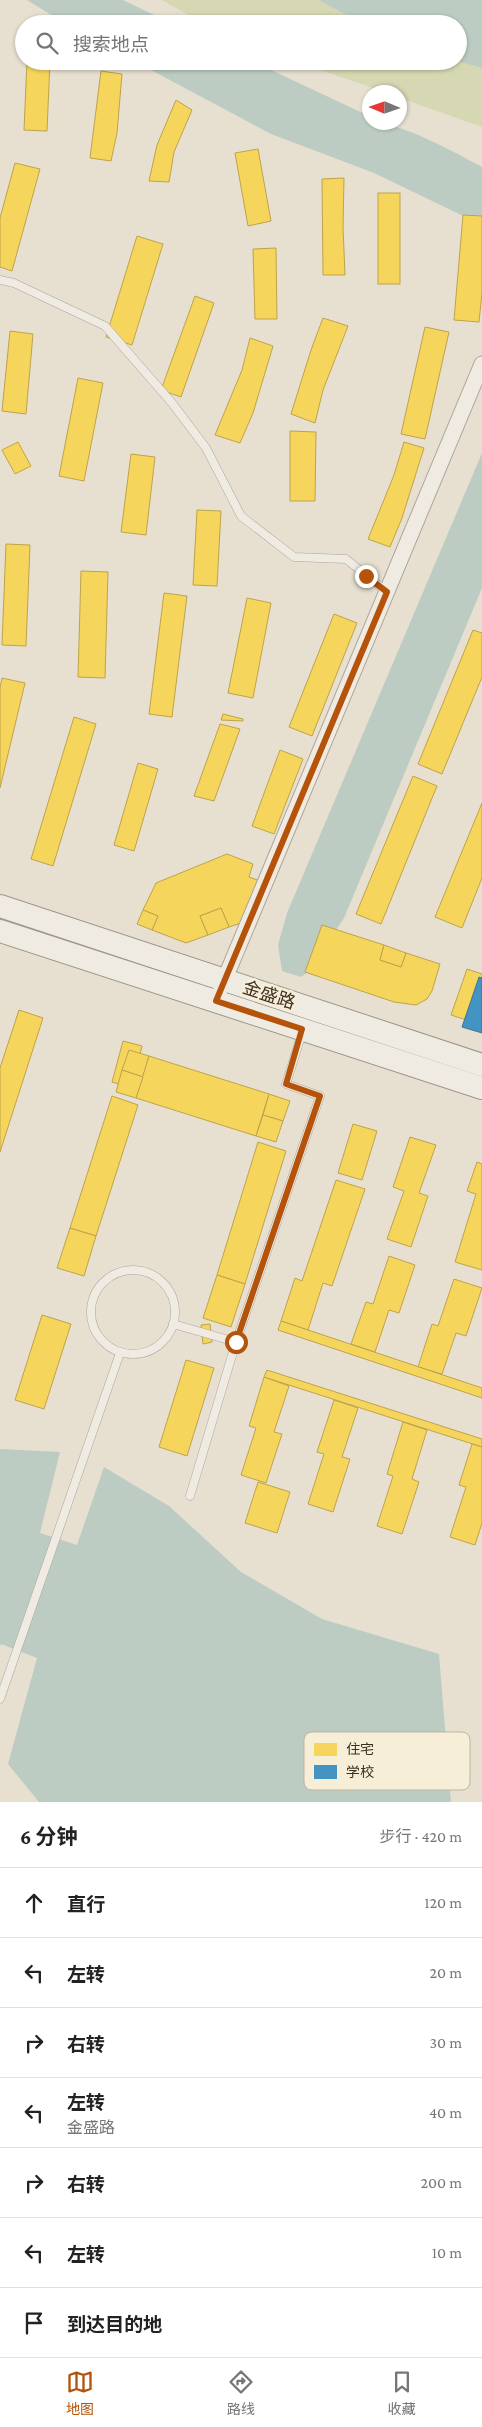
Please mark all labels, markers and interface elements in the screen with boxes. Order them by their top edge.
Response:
search box [15,15,467,70]
icon: search [33,29,61,57]
text: 搜索地点 [73,34,149,55]
north arrow [362,85,407,130]
route end [355,565,378,588]
street label: 金盛路 [240,977,298,1013]
route start [225,1331,248,1354]
legend [304,1732,470,1790]
text: 住宅 [346,1741,374,1757]
text: 学校 [346,1764,374,1780]
text: 6 分钟 [20,1825,78,1849]
text: 步行 · 420 m [380,1828,462,1845]
icon: ahead [20,1889,48,1917]
text: 直行 [67,1894,105,1915]
text: 120 m [424,1894,462,1911]
icon: left [20,1959,48,1987]
text: 左转 [67,1964,105,1985]
text: 20 m [429,1964,462,1981]
icon: right [20,2029,48,2057]
text: 右转 [67,2034,105,2055]
text: 30 m [430,2034,462,2051]
text: 左转 [67,2092,105,2113]
icon: left [20,2099,48,2127]
text: 40 m [429,2104,462,2121]
text: 金盛路 [67,2119,115,2136]
icon: right [20,2169,48,2197]
text: 右转 [67,2174,105,2195]
text: 200 m [420,2174,462,2191]
icon: left [20,2239,48,2267]
text: 左转 [67,2244,105,2265]
text: 10 m [432,2244,462,2261]
icon: arrive [20,2309,48,2337]
text: 到达目的地 [67,2314,162,2335]
tab: 地图 [66,2368,94,2418]
tab: 路线 [227,2368,255,2418]
tab: 收藏 [388,2368,416,2418]

